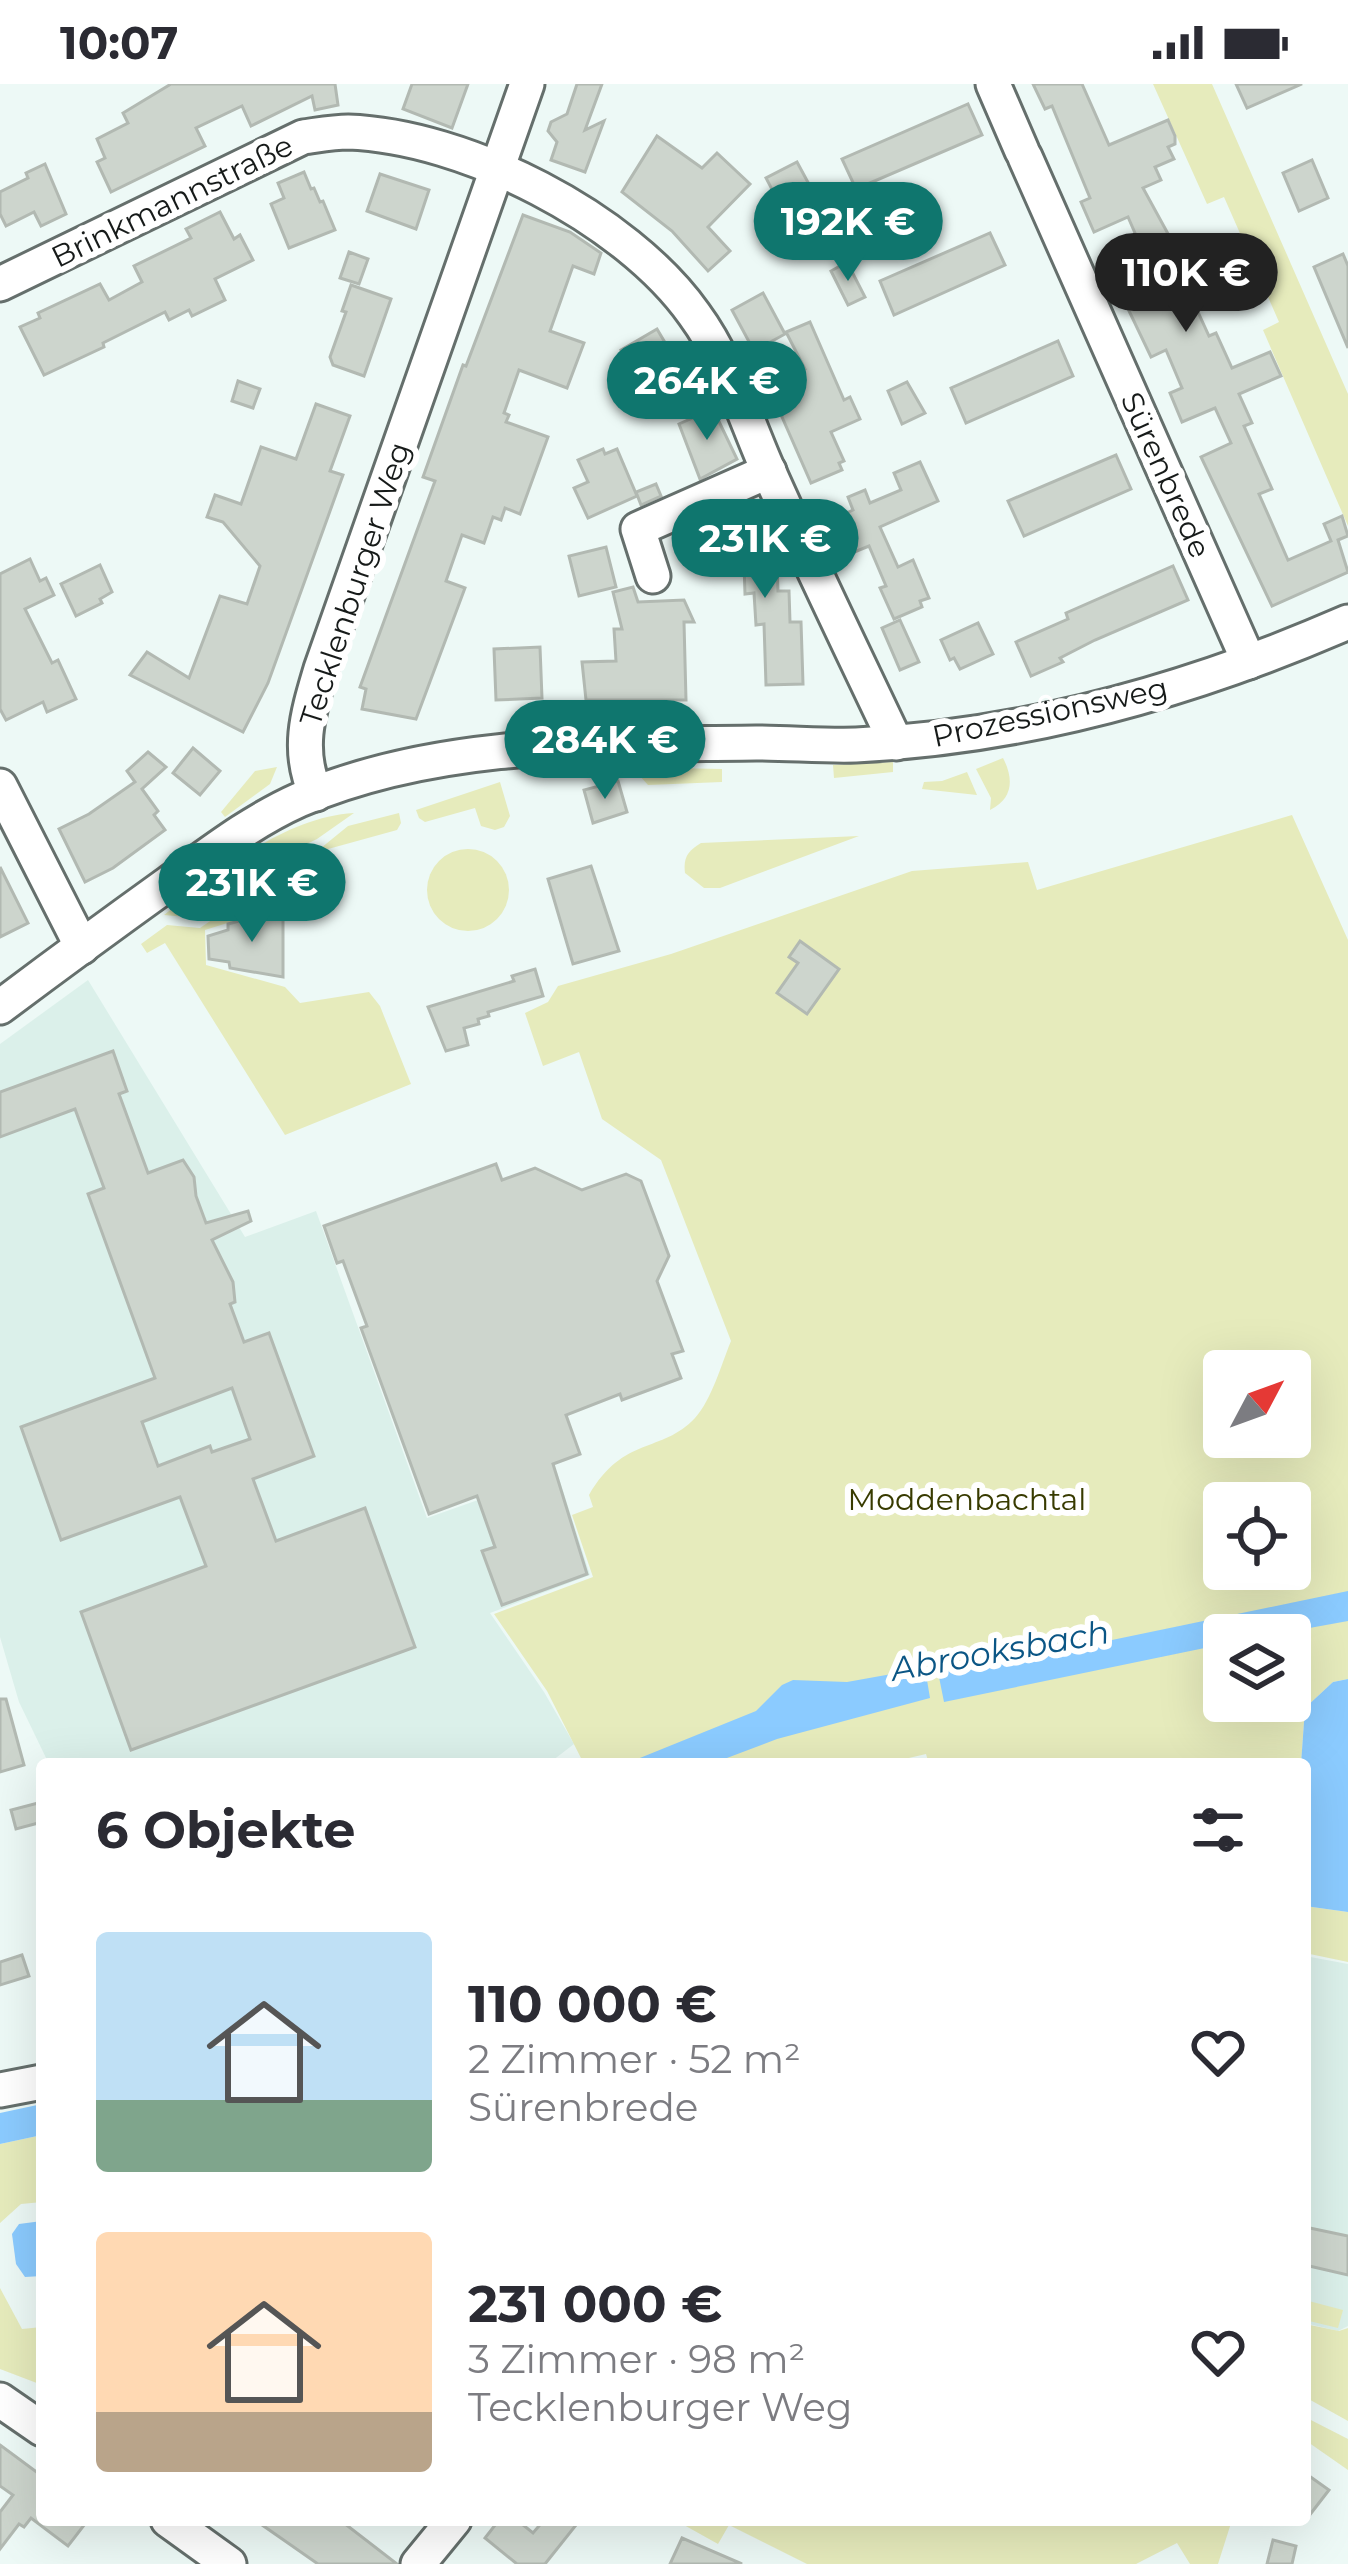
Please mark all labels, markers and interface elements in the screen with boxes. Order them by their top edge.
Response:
text: 10:07 [60,15,178,70]
street label: Brinkmannstraße [45,126,299,276]
pin: 192K € [750,182,946,284]
text: 192K € [781,197,915,245]
pin: 110K € [1088,233,1284,335]
text: 110K € [1122,248,1250,296]
pin: 264K € [609,341,805,443]
text: 264K € [634,356,780,404]
street label: Sürenbrede [1113,387,1219,563]
street label: Tecklenburger Weg [292,438,418,730]
pin: 231K € [667,499,863,601]
text: 231K € [699,514,831,562]
street label: Prozessionsweg [929,669,1171,755]
pin: 284K € [507,700,703,802]
text: 284K € [531,715,679,763]
pin: 231K € [154,843,350,945]
text: 231K € [186,858,318,906]
north arrow [1203,1350,1311,1458]
map controls [1203,1350,1311,1722]
park label: Moddenbachtal [848,1481,1086,1518]
button: locate [1203,1482,1311,1590]
water label: Abrooksbach [886,1611,1112,1689]
button: layers [1203,1614,1311,1722]
icon: filters [1185,1797,1251,1863]
text: 6 Objekte [96,1799,356,1861]
text: 110 000 € [468,1973,717,2035]
icon: home [192,1980,336,2124]
icon: heart [1185,2019,1251,2085]
text: 2 Zimmer · 52 m² [468,2035,801,2083]
text: Sürenbrede [468,2083,698,2131]
text: 231 000 € [468,2273,722,2335]
icon: home [192,2280,336,2424]
icon: heart [1185,2319,1251,2385]
text: 3 Zimmer · 98 m² [468,2335,805,2383]
text: Tecklenburger Weg [468,2383,853,2431]

